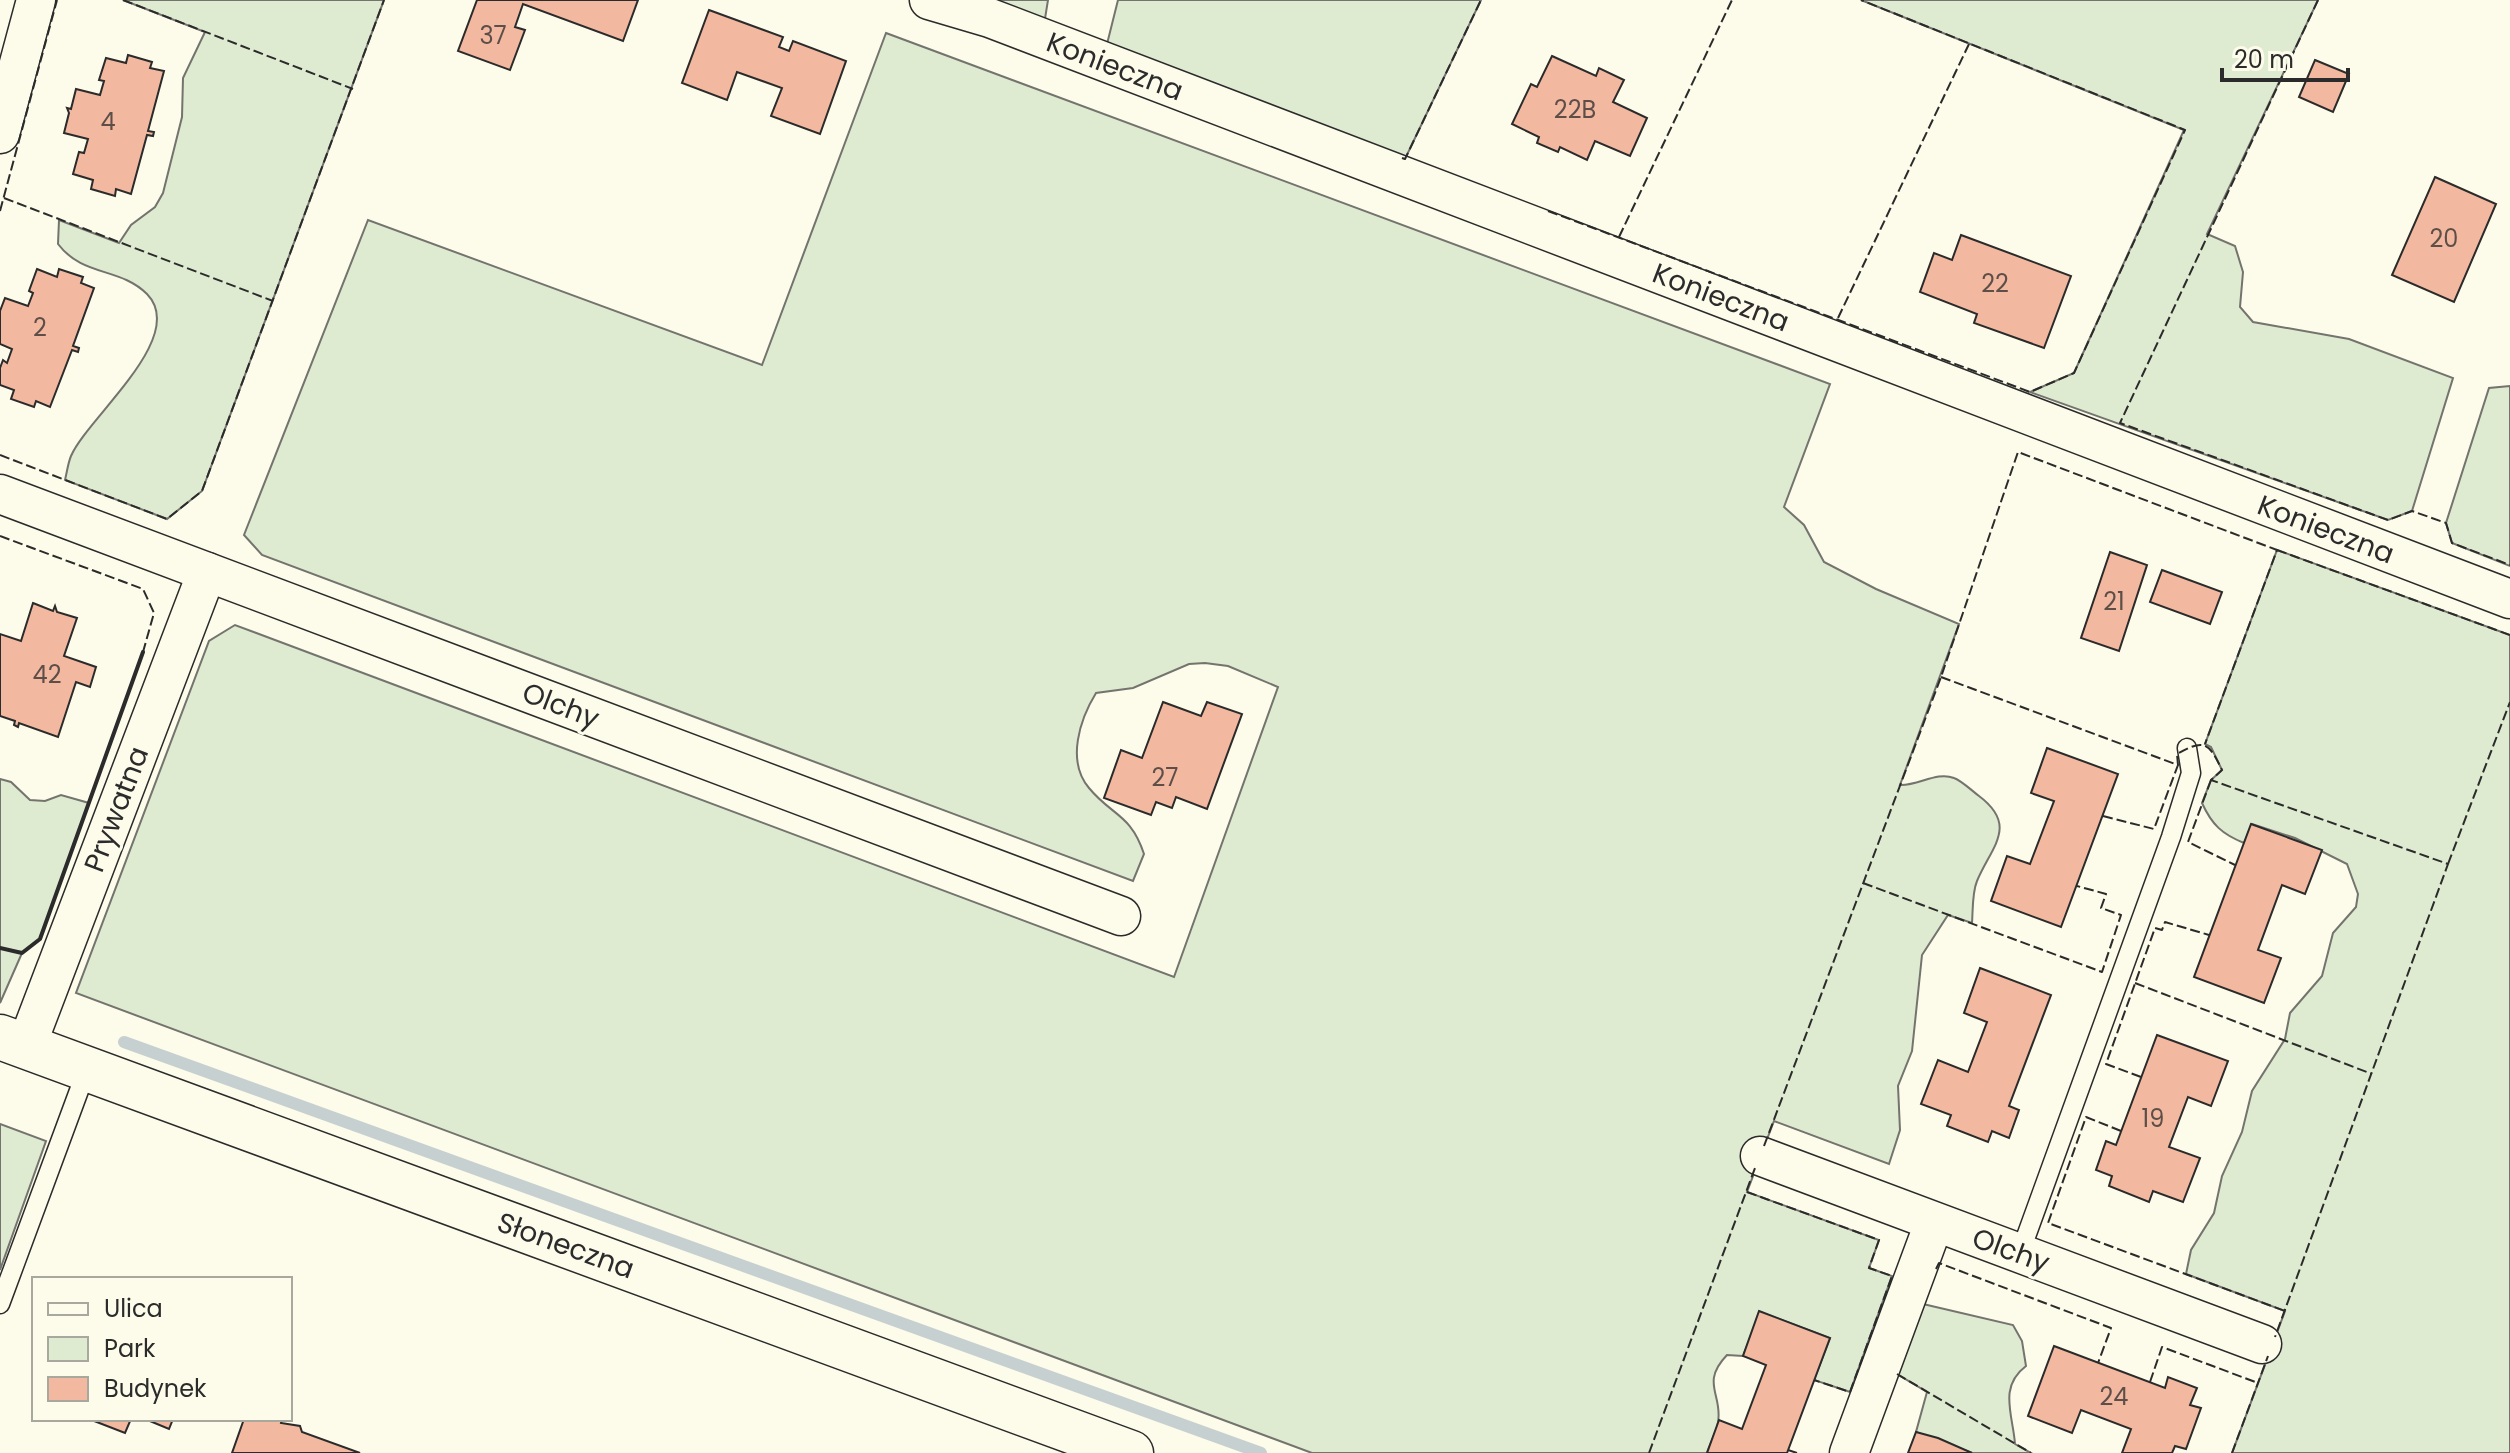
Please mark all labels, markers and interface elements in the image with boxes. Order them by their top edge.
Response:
house number: 37 [479,19,507,52]
street label: Konieczna [1041,23,1189,110]
scale bar [2222,32,2348,82]
text: 20 m [2234,43,2294,76]
house number: 22B [1554,93,1596,126]
house number: 4 [100,105,116,138]
house number: 20 [2430,222,2458,255]
street label: Konieczna [1647,254,1795,341]
house number: 22 [1981,267,2009,300]
house number: 2 [33,311,47,344]
street label: Konieczna [2252,486,2400,573]
house number: 21 [2103,585,2125,618]
house number: 42 [33,658,61,691]
street label: Olchy [517,673,605,738]
street label: Prywatna [75,741,158,877]
house number: 27 [1152,761,1178,794]
house number: 19 [2142,1102,2164,1135]
street label: Słoneczna [492,1203,640,1288]
street label: Olchy [1967,1219,2055,1282]
legend [32,1277,292,1421]
text: Ulica [104,1292,163,1325]
text: Park [104,1332,156,1365]
text: Budynek [104,1372,207,1405]
house number: 24 [2100,1380,2128,1413]

